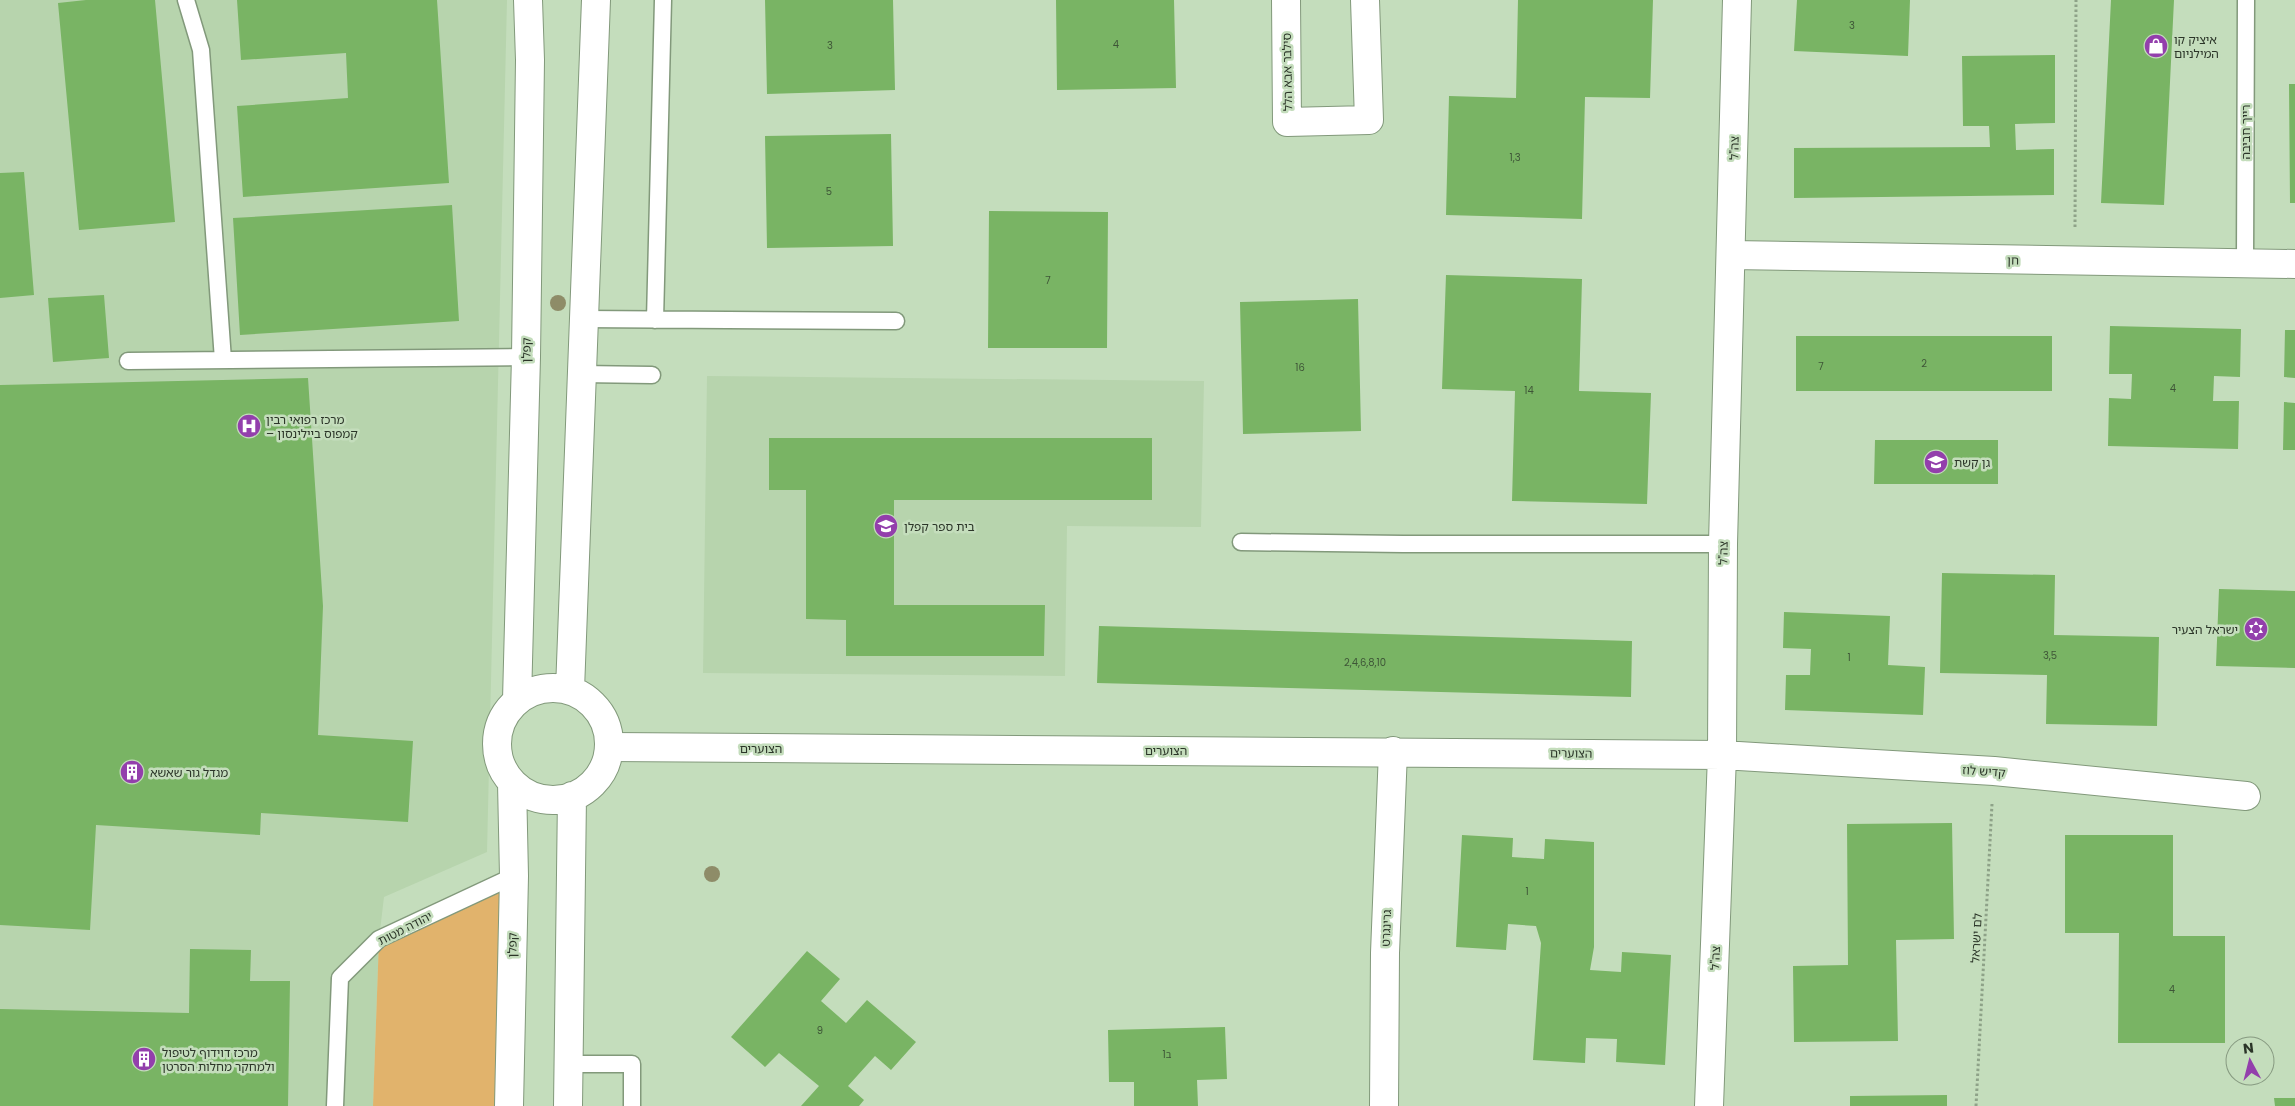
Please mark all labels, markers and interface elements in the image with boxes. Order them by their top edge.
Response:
house number: 3 [1849,18,1855,33]
place label: איציק קו המילניום [2174,31,2219,62]
street label: סילבר אבא הלל [1278,32,1296,111]
shop icon: איציק קו המילניום [2143,33,2169,59]
house number: 4 [1113,37,1119,52]
house number: 3 [827,38,833,53]
street label: רייך חביבה [2237,104,2254,160]
street label: צה"ל [1725,136,1743,160]
house number: 1,3 [1509,150,1521,165]
house number: 5 [826,184,832,199]
street label: חן [2007,251,2019,269]
house number: 7 [1045,273,1051,288]
street label: קפלן [517,337,535,363]
house number: 2 [1921,356,1927,371]
house number: 7 [1818,359,1824,374]
house number: 16 [1295,360,1305,375]
house number: 4 [2170,381,2176,396]
house number: 14 [1524,383,1534,398]
place label: מרכז רפואי רבין – קמפוס ביילינסון [266,411,358,442]
hospital icon: מרכז רפואי רבין – קמפוס ביילינסון [236,413,262,439]
school or university icon: גן קשת [1923,449,1949,475]
place label: גן קשת [1954,454,1991,471]
school or university icon: בית ספר קפלן [873,513,899,539]
place label: בית ספר קפלן [904,518,975,535]
street label: צה"ל [1714,541,1732,565]
synagogue icon: ישראל הצעיר [2243,616,2269,642]
place label: ישראל הצעיר [2172,621,2238,638]
house number: 3,5 [2043,648,2057,663]
house number: 1 [1847,650,1851,665]
house number: 2,4,6,8,10 [1344,655,1386,670]
street label: הצוערים [740,740,782,757]
street label: הצוערים [1145,742,1187,759]
street label: הצוערים [1550,744,1592,762]
building icon: מגדל גור שאשא [119,759,145,785]
street label: קדיש לוז [1962,761,2007,781]
place label: מגדל גור שאשא [150,764,228,781]
house number: 1 [1525,884,1529,899]
street label: יהודה מטות [375,907,435,949]
street label: גרינגרט [1377,909,1395,947]
street label: לם ישראל [1966,913,1986,963]
street label: קפלן [503,932,521,958]
street label: צה"ל [1706,945,1724,970]
house number: 4 [2169,982,2175,997]
house number: 9 [817,1023,823,1038]
north arrow [2225,1036,2275,1086]
text: N [2242,1038,2255,1059]
place label: מרכז דוידוף לטיפול ולמחקר מחלות הסרטן [162,1044,275,1075]
building icon: מרכז דוידוף לטיפול ולמחקר מחלות הסרטן [131,1046,157,1072]
house number: 1ב [1163,1047,1172,1062]

